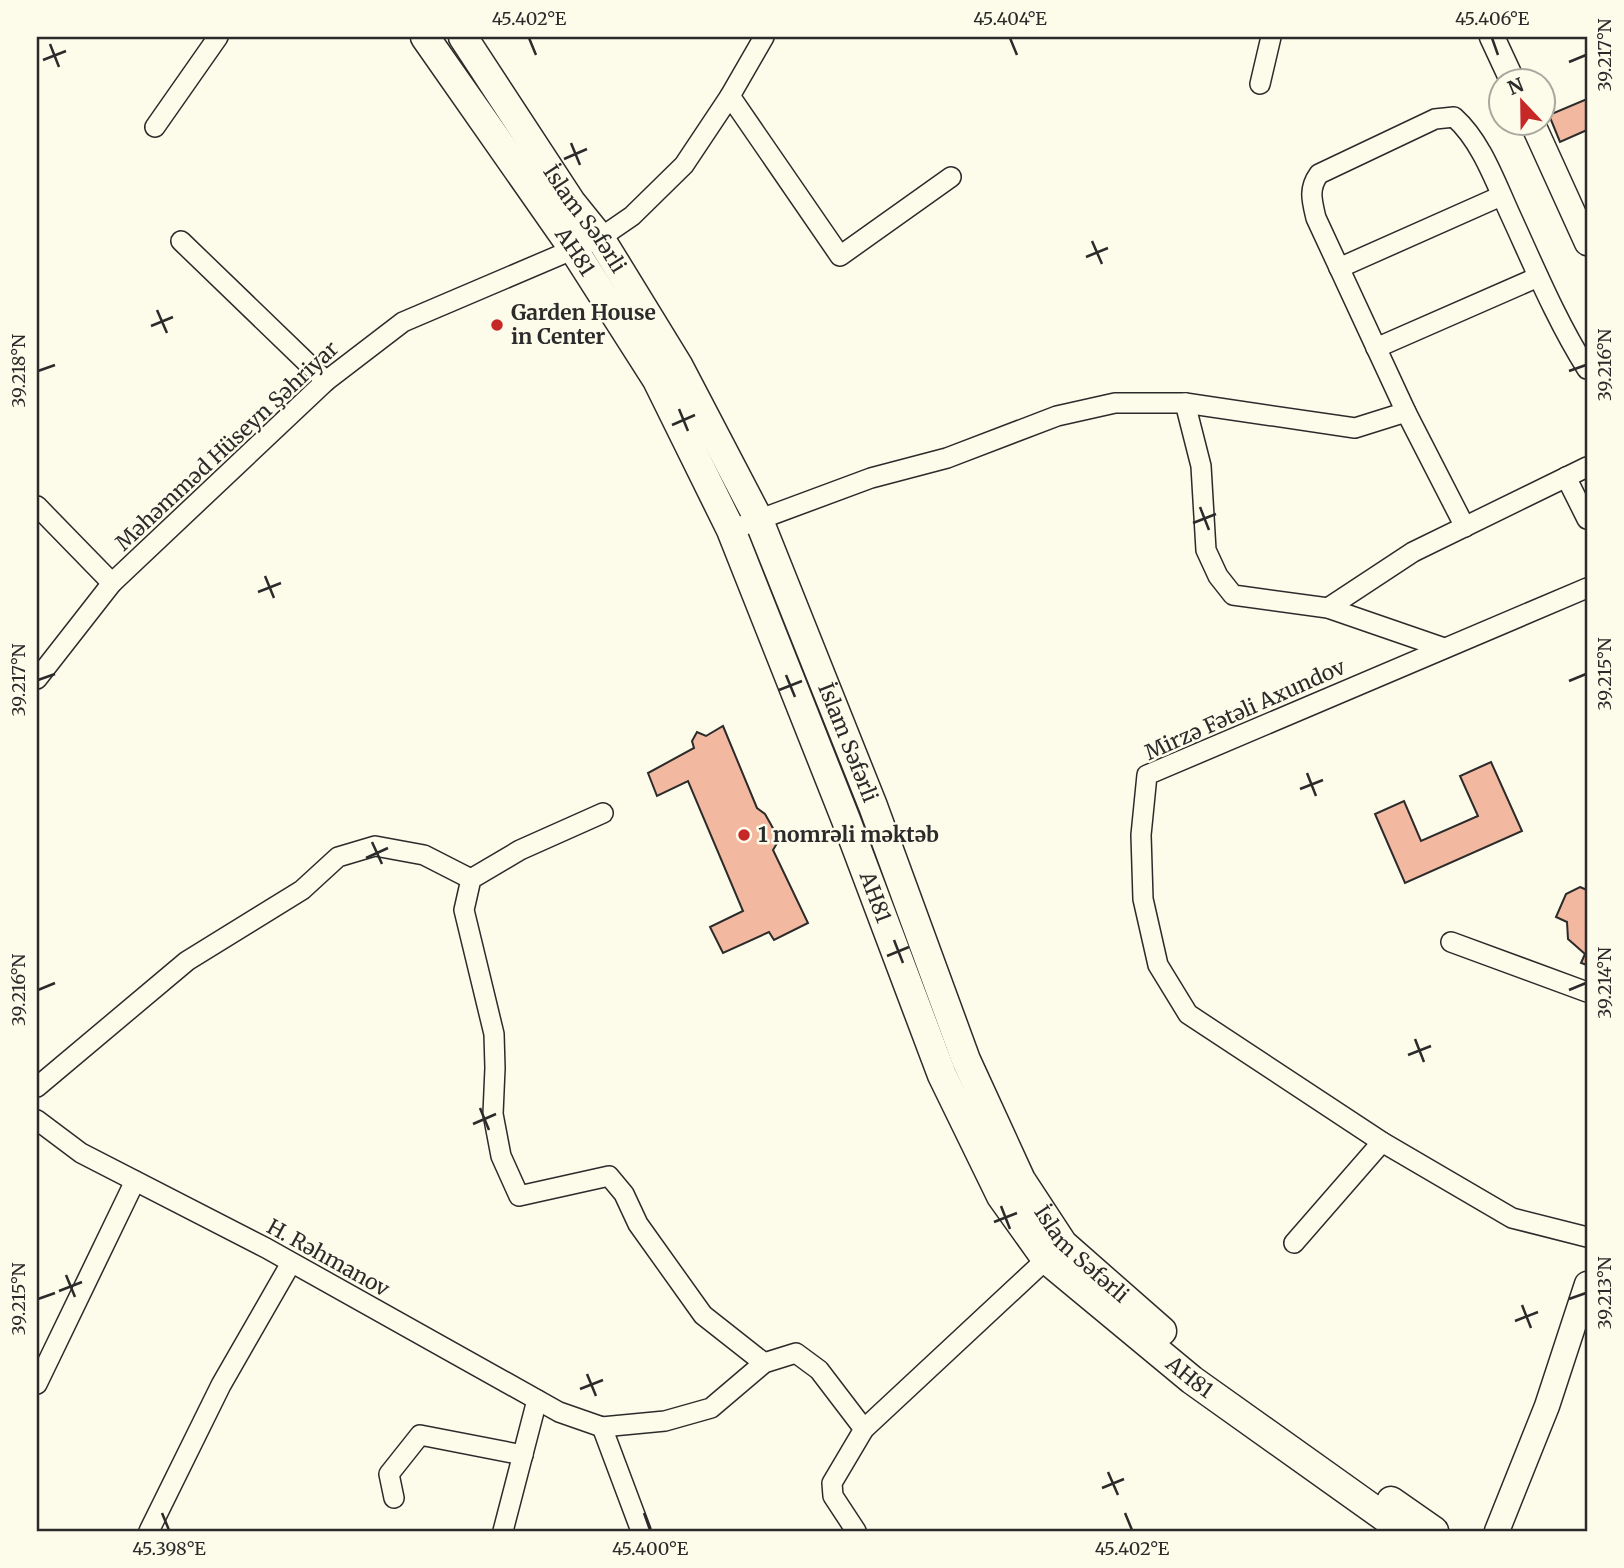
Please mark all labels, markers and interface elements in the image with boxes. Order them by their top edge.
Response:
text: 45.402°E [492,7,567,30]
text: 45.404°E [973,7,1047,30]
text: 45.406°E [1455,7,1530,30]
text: 39.217°N [1593,18,1616,92]
north arrow [1488,66,1558,136]
text: N [1504,72,1527,100]
street label: İslam Səfərli [538,160,632,278]
street label: AH81 [549,221,601,281]
place label: Garden House in Center [511,299,656,350]
marker: Garden House in Center [489,317,505,333]
text: 39.216°N [1593,329,1616,401]
text: 39.218°N [7,334,30,408]
street label: Məhəmməd Hüseyn Şəhriyar [110,335,344,556]
text: 39.215°N [1593,637,1616,711]
text: 39.217°N [7,643,30,717]
street label: Mirzə Fətəli Axundov [1140,653,1350,766]
street label: İslam Səfərli [812,679,884,806]
place label: 1 nomrəli məktəb [758,821,939,848]
marker: 1 nomrəli məktəb [736,827,752,843]
street label: AH81 [853,867,898,927]
text: 39.214°N [1593,947,1616,1019]
text: 39.216°N [7,954,30,1026]
street label: İslam Səfərli [1028,1200,1135,1308]
street label: H. Rəhmanov [262,1213,395,1303]
text: 39.213°N [1593,1256,1616,1330]
text: 39.215°N [7,1262,30,1336]
street label: AH81 [1160,1349,1219,1404]
text: 45.398°E [132,1537,206,1560]
text: 45.400°E [612,1537,689,1560]
text: 45.402°E [1095,1537,1170,1560]

